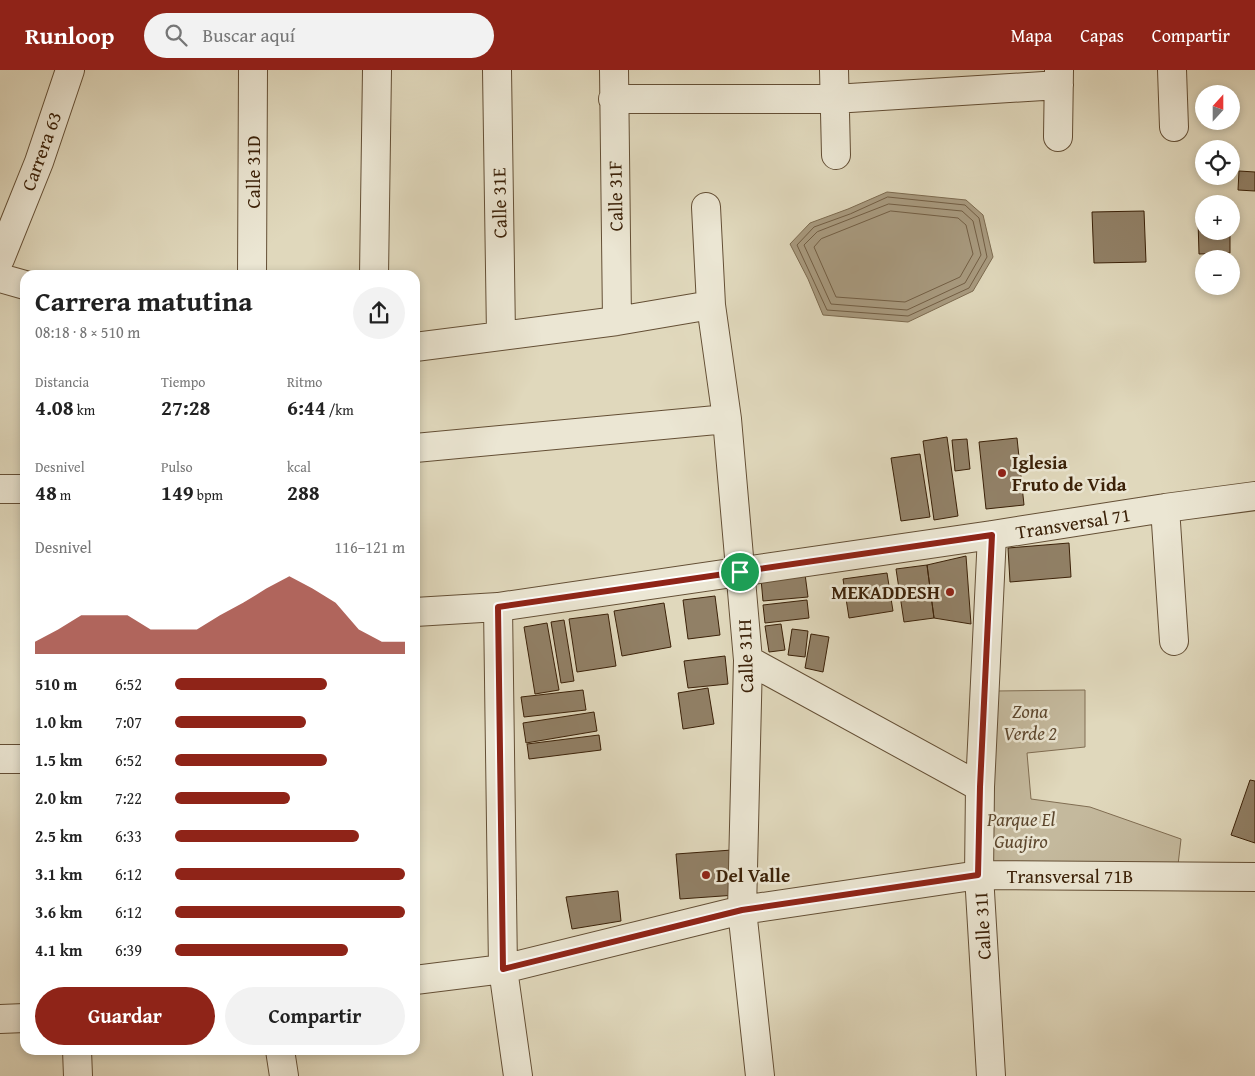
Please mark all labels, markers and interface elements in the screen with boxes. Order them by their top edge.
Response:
search box [144,13,494,58]
text: Runloop [25,18,114,53]
icon: search [162,21,190,49]
text: Buscar aquí [202,21,295,49]
text: Mapa [1011,22,1052,49]
text: Capas [1080,22,1124,49]
text: Compartir [1152,22,1230,49]
north arrow [1195,85,1240,130]
map controls [1195,85,1240,295]
street label: Carrera 63 [14,107,68,195]
street label: Calle 31D [239,136,267,208]
button: locate [1195,140,1240,185]
street label: Calle 31F [600,160,630,232]
street label: Calle 31E [484,167,514,239]
button: + [1195,195,1240,240]
button: − [1195,250,1240,295]
text: Carrera matutina [35,280,253,321]
button: share [353,287,405,339]
text: 08:18 · 8 × 510 m [35,320,140,344]
text: Distancia [35,372,89,392]
text: Tiempo [161,372,205,392]
text: Ritmo [287,372,323,392]
text: 4.08 [35,392,74,423]
text: 27:28 [161,392,210,423]
text: 6:44 [287,392,326,423]
text: km [74,400,95,420]
text: /km [326,400,354,420]
place label: Iglesia Fruto de Vida [1012,448,1127,498]
text: Desnivel [35,457,85,477]
text: Pulso [161,457,193,477]
text: kcal [287,457,311,477]
marker: Iglesia Fruto de Vida [996,467,1008,479]
text: 48 [35,477,57,508]
text: 149 [161,477,194,508]
text: 288 [287,477,320,508]
text: m [57,485,71,505]
text: bpm [194,485,223,505]
street label: Transversal 71 [1014,500,1132,546]
text: Desnivel [35,535,92,559]
text: 116–121 m [335,535,405,559]
pin [719,551,761,593]
icon: arrive [726,558,754,586]
place label: MEKADDESH [831,578,940,606]
marker: MEKADDESH [944,586,956,598]
street label: Calle 31H [730,619,760,693]
text: 510 m [35,672,77,696]
text: 6:52 [115,672,142,696]
park label: Zona Verde 2 [1003,697,1057,747]
text: 1.0 km [35,710,82,734]
text: 7:07 [115,710,142,734]
text: 1.5 km [35,748,82,772]
text: 6:52 [115,748,142,772]
text: 2.0 km [35,786,82,810]
text: 7:22 [115,786,142,810]
park label: Parque El Guajiro [986,805,1055,855]
text: 2.5 km [35,824,82,848]
text: 6:33 [115,824,142,848]
place label: Del Valle [716,861,790,889]
text: 3.1 km [35,862,82,886]
text: 6:12 [115,862,142,886]
street label: Transversal 71B [1007,862,1133,890]
marker: Del Valle [700,869,712,881]
street label: Calle 31I [966,892,998,960]
text: 3.6 km [35,900,82,924]
text: 6:12 [115,900,142,924]
text: 4.1 km [35,938,82,962]
text: 6:39 [115,938,142,962]
button: Guardar [35,987,215,1045]
button: Compartir [225,987,405,1045]

